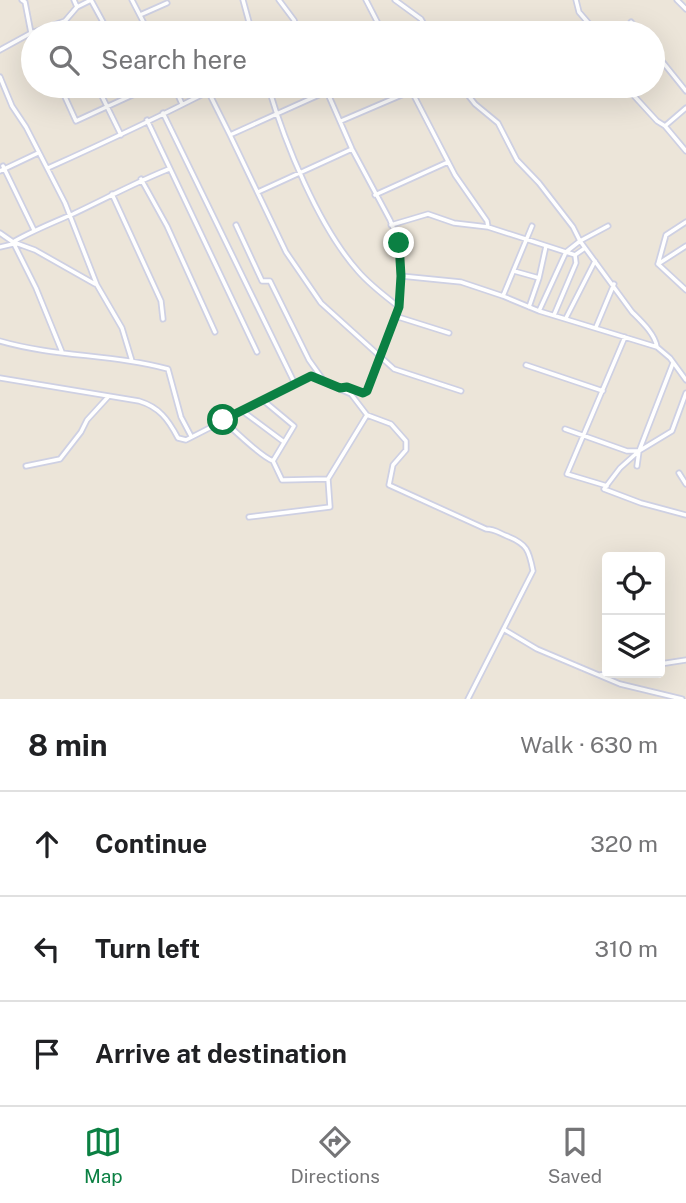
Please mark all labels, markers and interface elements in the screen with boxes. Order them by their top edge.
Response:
search box [21,21,665,98]
icon: search [45,41,83,79]
text: Search here [101,44,247,75]
route end [383,227,414,258]
route start [207,404,238,435]
map controls [602,552,665,678]
button: locate [602,552,665,615]
button: layers [602,615,665,678]
text: 8 min [28,727,108,763]
text: Walk · 630 m [520,731,658,758]
icon: ahead [28,825,66,863]
text: Continue [95,828,207,859]
text: 320 m [590,830,658,857]
icon: left [28,930,66,968]
text: Turn left [95,933,200,964]
text: 310 m [595,935,658,962]
icon: arrive [28,1035,66,1073]
text: Arrive at destination [95,1038,347,1069]
tab: Map [84,1123,123,1187]
tab: Directions [291,1123,380,1187]
tab: Saved [548,1123,602,1187]

